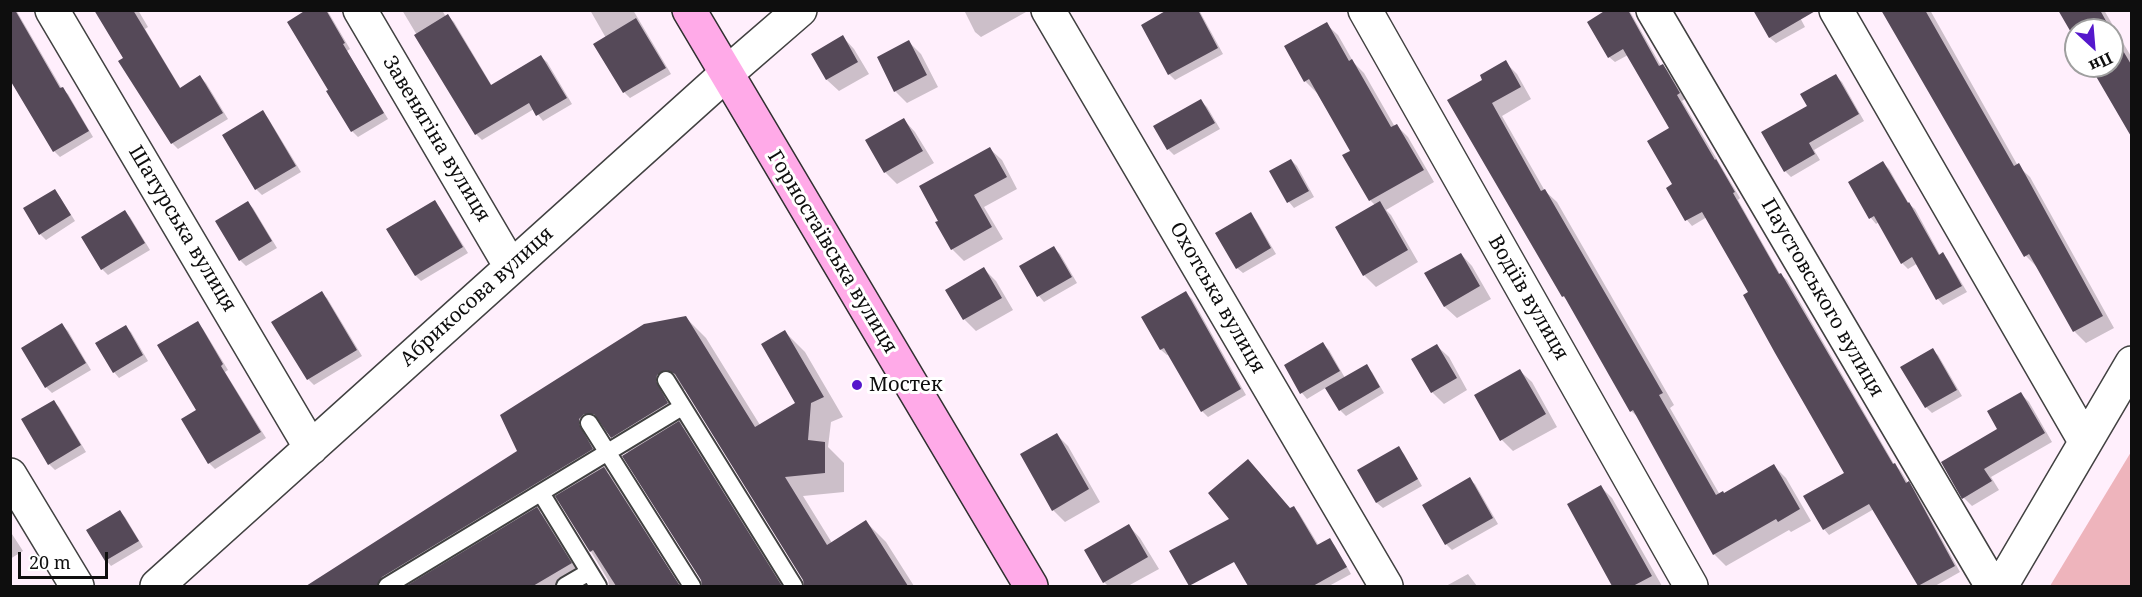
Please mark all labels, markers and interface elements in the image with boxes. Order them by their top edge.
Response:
north arrow [2064,18,2124,78]
text: Пн [2086,47,2116,77]
street label: Завенягіна вулиця [377,52,495,226]
street label: Шатурська вулиця [123,142,241,316]
street label: Горностаївська вулиця [762,146,902,358]
street label: Паустовського вулиця [1755,195,1889,401]
street label: Охотська вулиця [1164,218,1270,378]
street label: Абрикосова вулиця [396,222,558,372]
street label: Водіїв вулиця [1483,231,1573,365]
place label: Мостек [869,373,943,397]
marker: Мостек [850,378,864,392]
scale bar [21,540,111,578]
text: 20 m [29,550,71,574]

